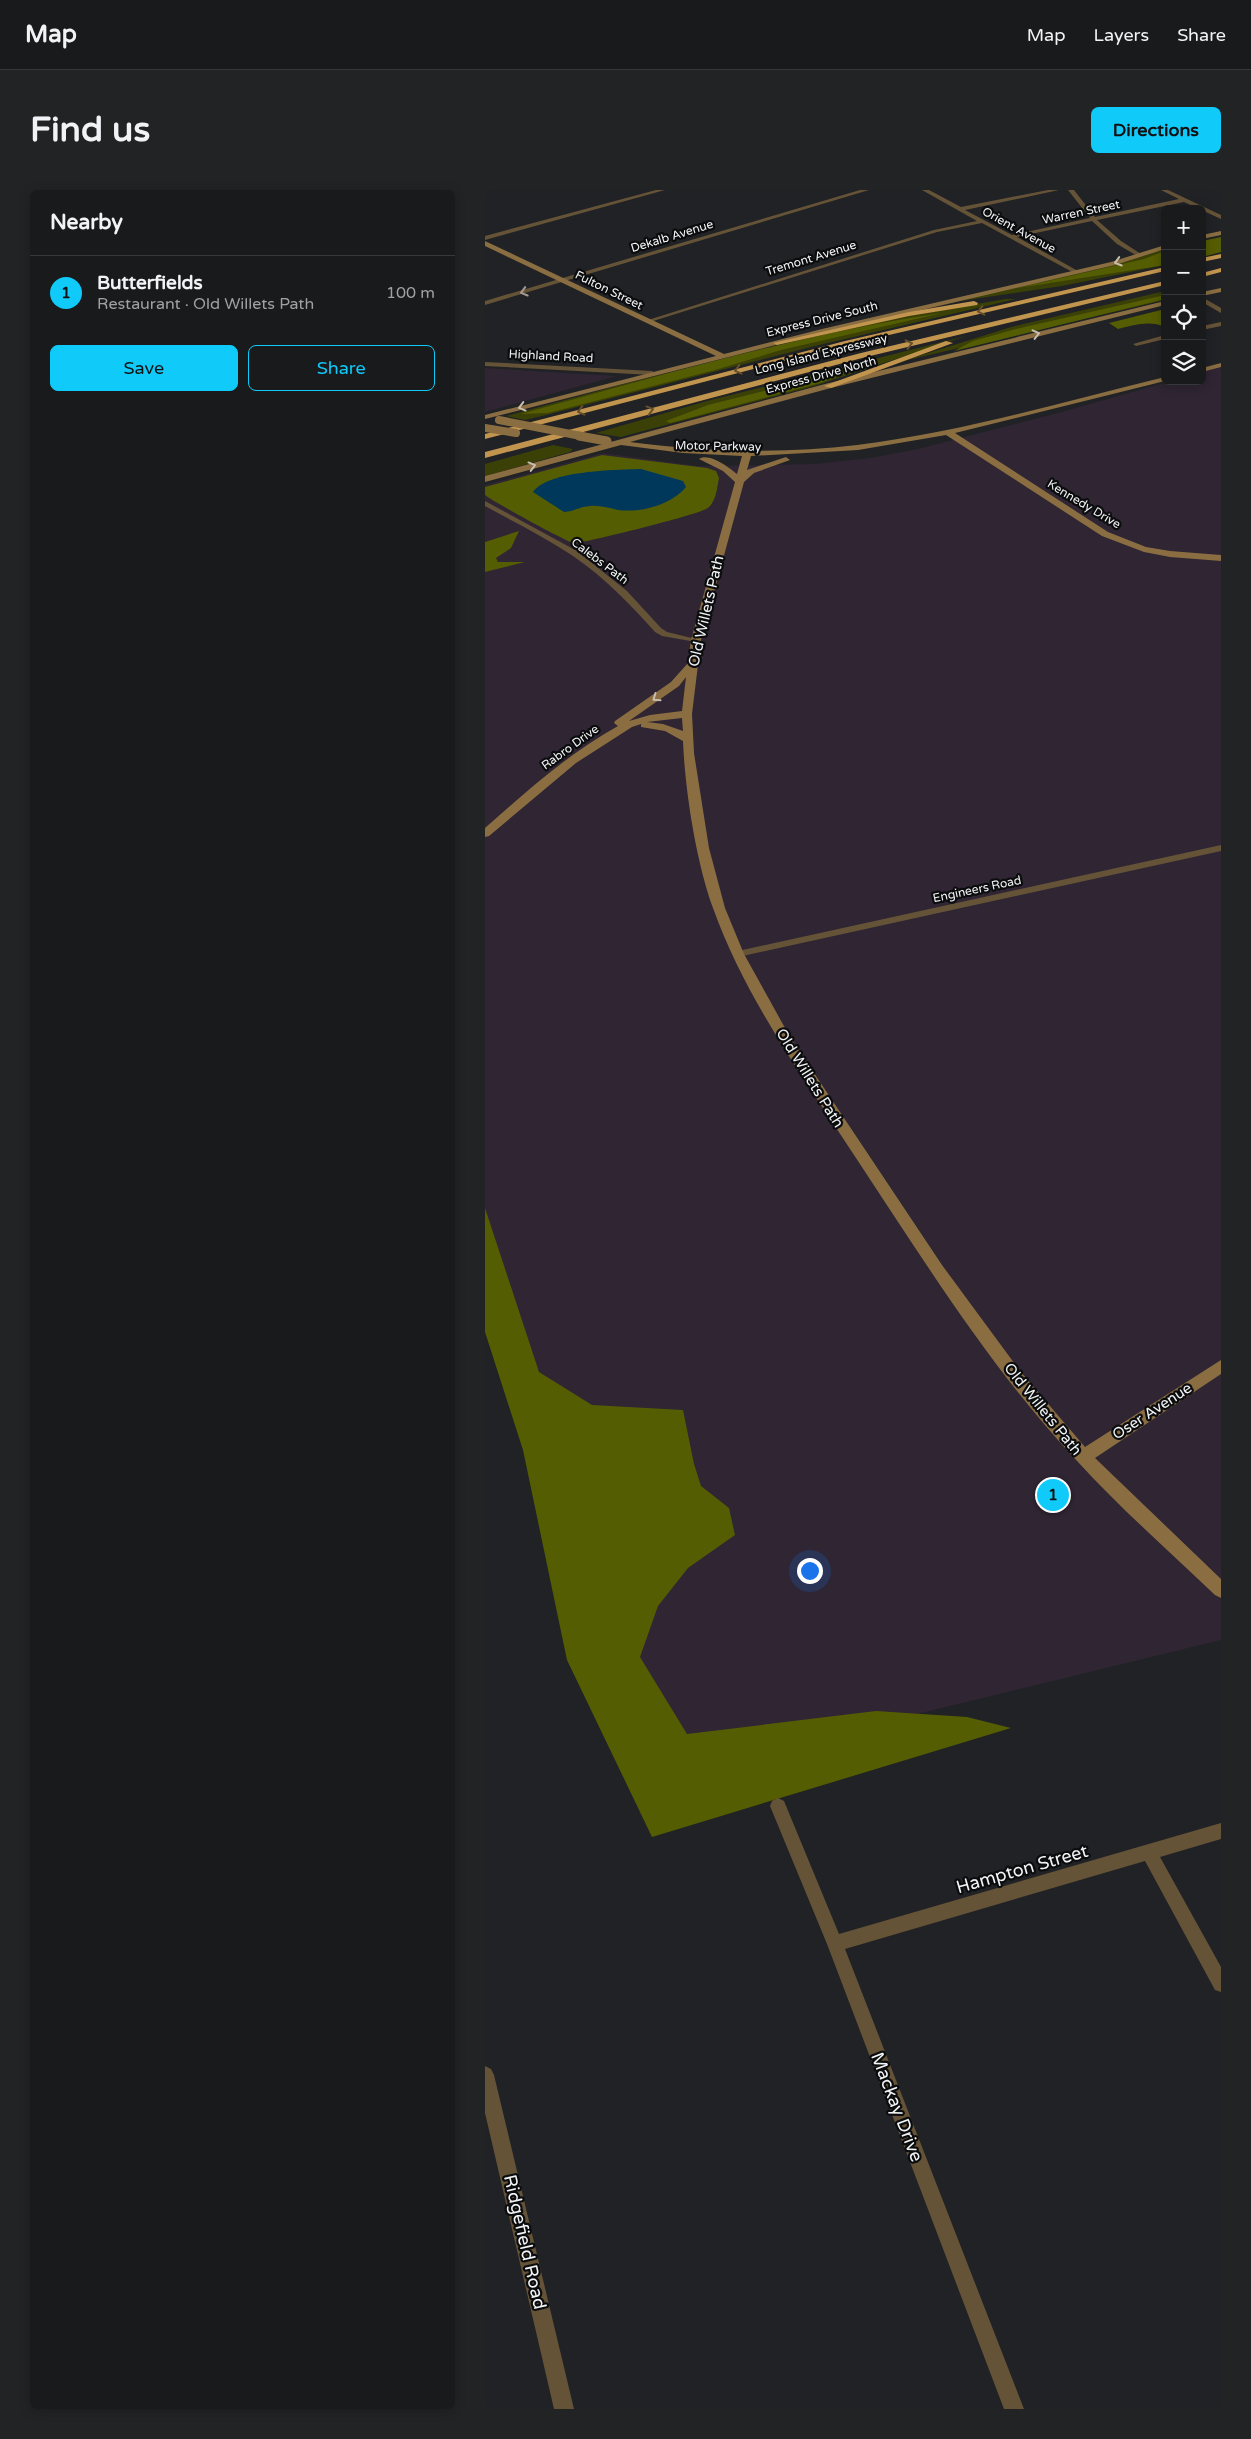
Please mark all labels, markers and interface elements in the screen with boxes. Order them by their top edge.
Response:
text: Map [25,20,77,49]
text: Map [1027,24,1066,46]
text: Layers [1094,24,1149,46]
text: Share [1177,24,1226,46]
button: Directions [1091,107,1221,153]
text: Find us [30,109,150,151]
street label: Warren Street [1041,197,1121,227]
street label: Orient Avenue [980,204,1058,256]
map controls [1161,205,1206,385]
button: + [1161,205,1206,250]
text: Nearby [50,210,123,235]
street label: Dekalb Avenue [629,217,715,255]
street label: Tremont Avenue [764,238,858,278]
button: − [1161,250,1206,295]
one-way arrow [1114,256,1123,267]
street label: Fulton Street [573,268,646,313]
text: Butterfields [97,272,203,294]
text: 1 [61,283,71,303]
text: 100 m [386,283,435,303]
one-way arrow [520,286,529,296]
text: Restaurant · Old Willets Path [97,294,314,314]
button: locate [1161,295,1206,340]
street label: Express Drive South [765,298,879,340]
one-way arrow [976,305,985,316]
one-way arrow [1031,329,1040,340]
street label: Long Island Expressway [753,331,889,377]
one-way arrow [905,339,914,350]
button: layers [1161,340,1206,385]
button: Save [50,345,238,391]
button: Share [248,345,435,391]
street label: Highland Road [508,347,594,365]
street label: Express Drive North [764,354,878,396]
one-way arrow [733,364,742,375]
one-way arrow [517,401,526,412]
one-way arrow [576,405,585,416]
one-way arrow [646,405,655,416]
street label: Motor Parkway [675,438,762,454]
one-way arrow [527,462,536,472]
street label: Kennedy Drive [1045,477,1123,531]
street label: Calebs Path [569,535,631,587]
street label: Old Willets Path [684,554,728,668]
one-way arrow [652,692,662,701]
street label: Rabro Drive [539,721,601,772]
street label: Engineers Road [932,873,1022,905]
street label: Old Willets Path [772,1025,848,1131]
street label: Old Willets Path [1000,1359,1086,1459]
street label: Oser Avenue [1109,1379,1195,1443]
pin: 1 [1037,1476,1069,1514]
your location [797,1558,823,1584]
street label: Hampton Street [953,1840,1091,1898]
street label: Mackay Drive [866,2049,928,2165]
street label: Ridgefield Road [499,2172,551,2312]

